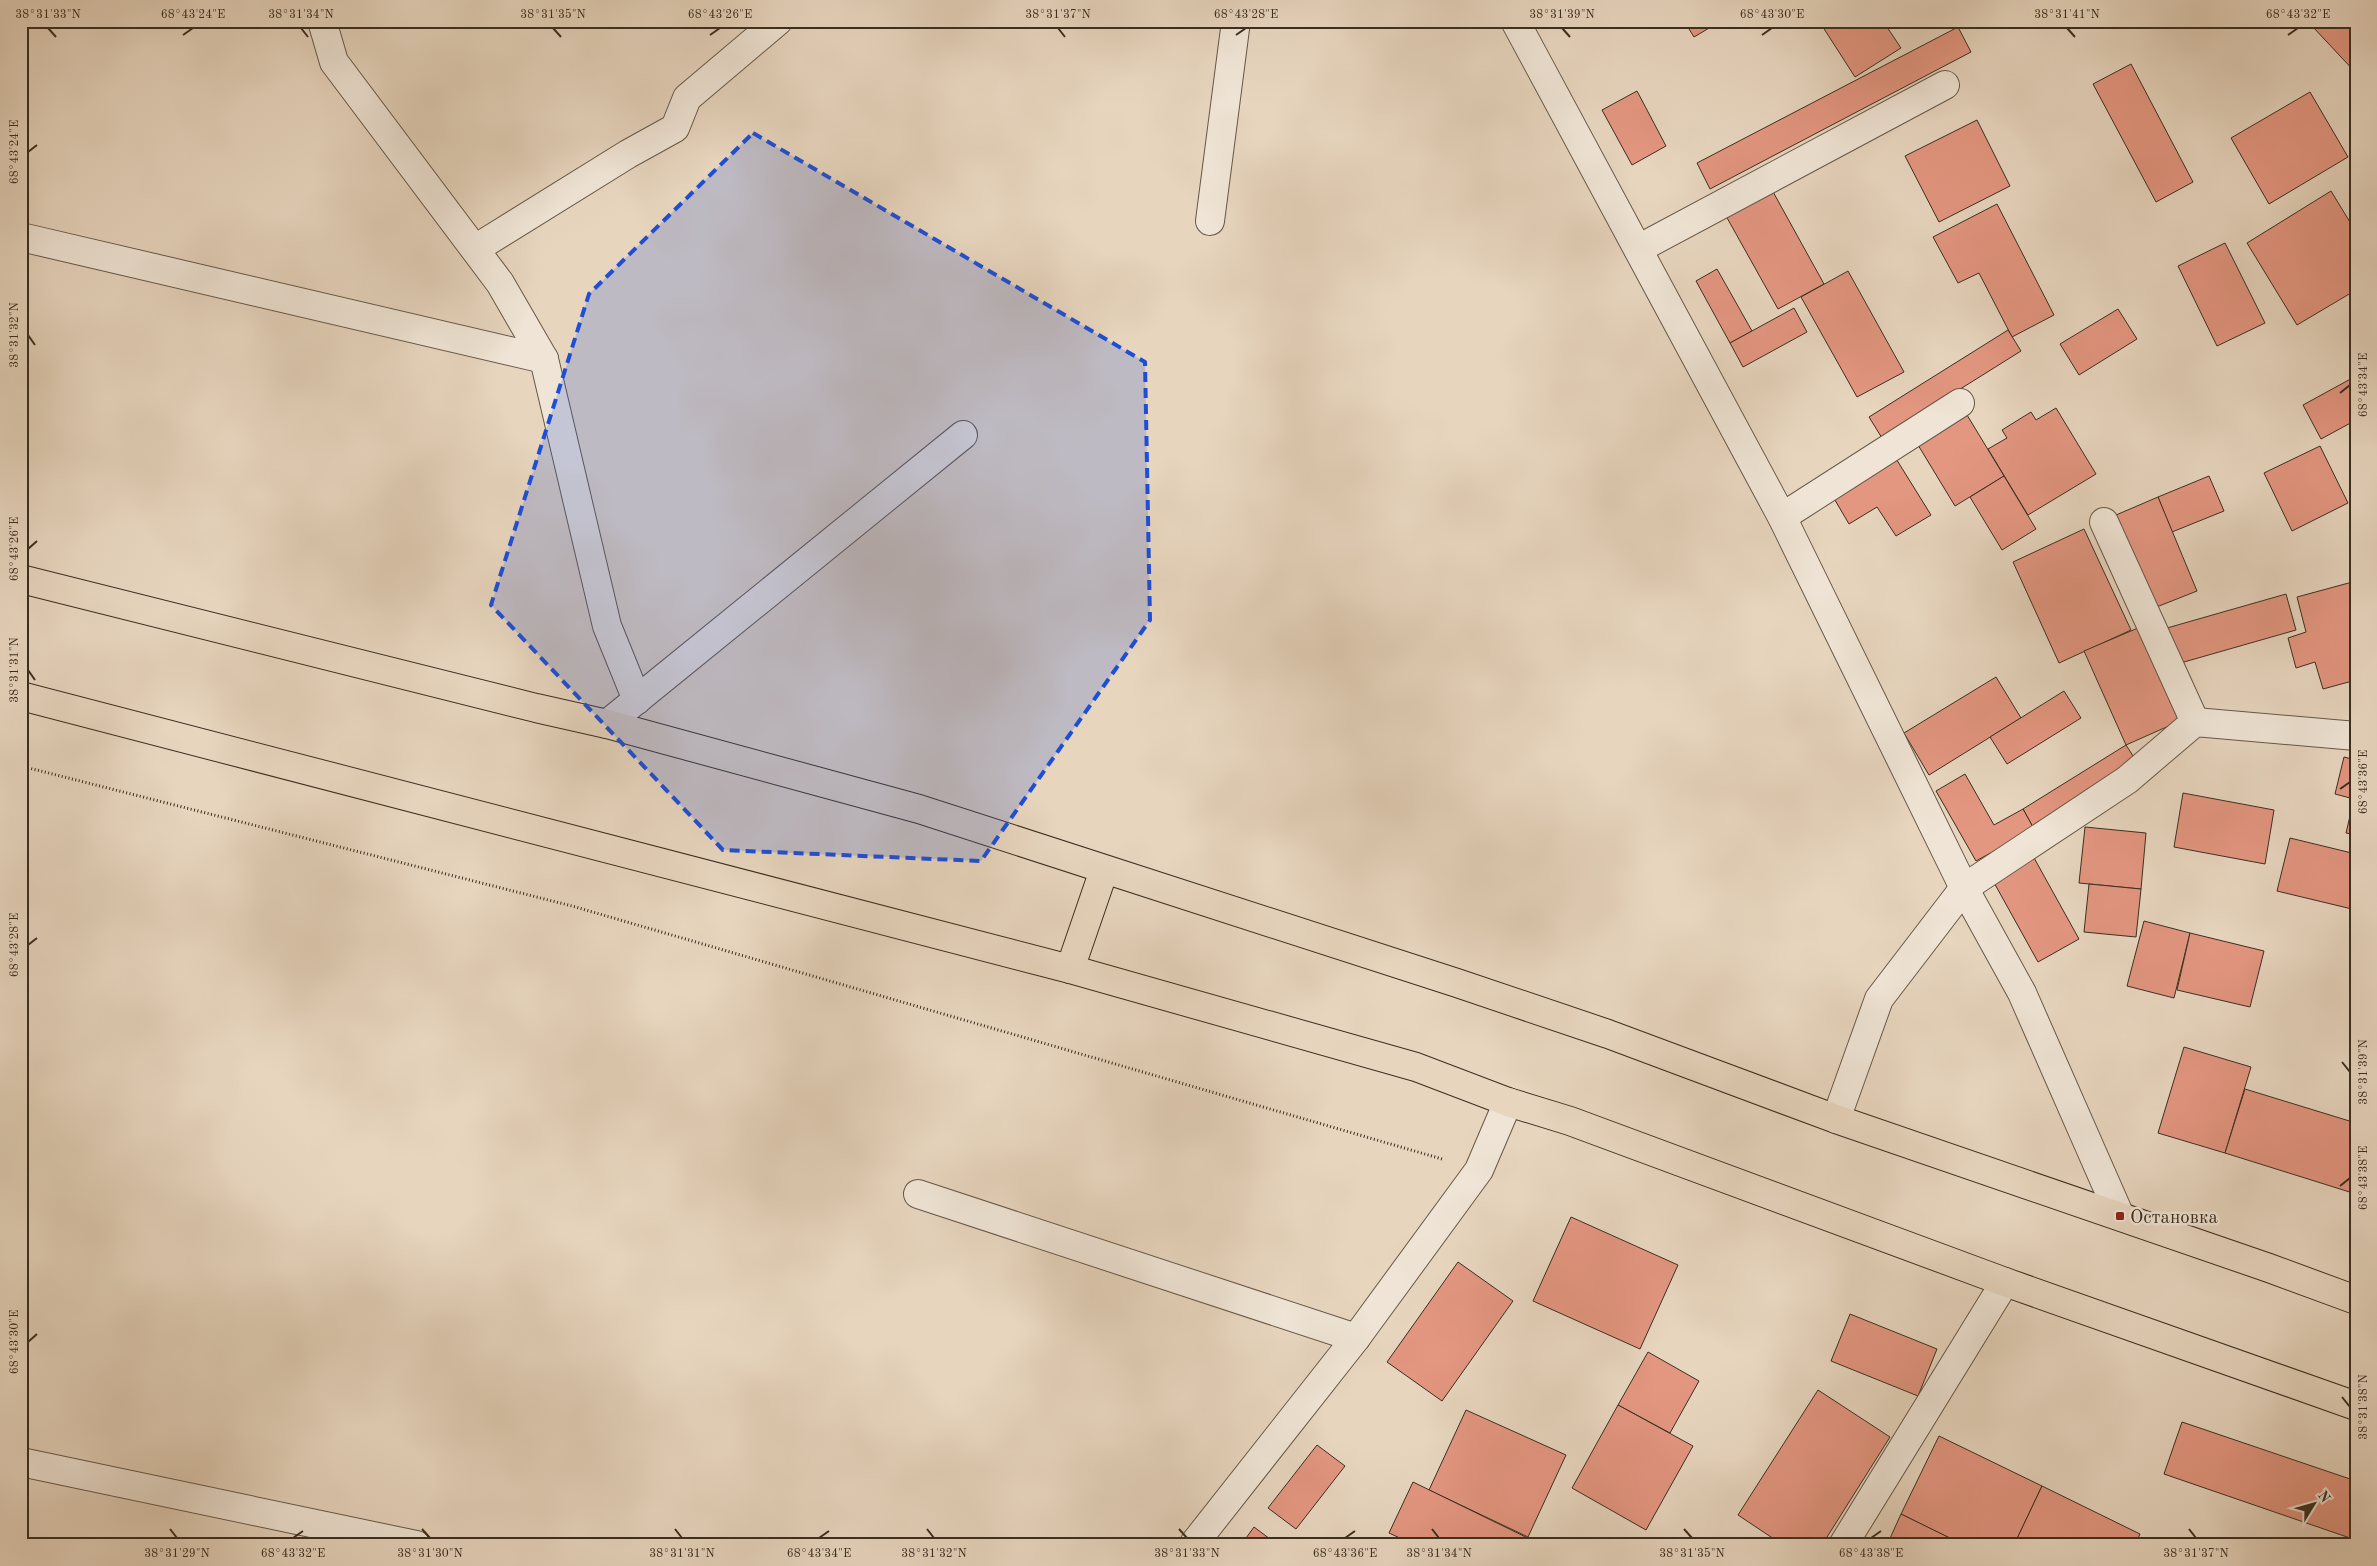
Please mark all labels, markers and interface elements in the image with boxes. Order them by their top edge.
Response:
text: 38°31'35"N [520,8,586,21]
text: 38°31'33"N [15,9,81,21]
text: 68°43'24"E [161,9,225,21]
text: 38°31'34"N [268,9,334,21]
text: 68°43'26"E [688,9,752,21]
text: 38°31'37"N [1025,9,1091,21]
text: 68°43'28"E [1214,9,1278,21]
text: 38°31'39"N [1529,9,1595,21]
text: 68°43'30"E [1740,9,1804,21]
text: 38°31'41"N [2034,9,2100,21]
text: 68°43'32"E [2266,9,2330,21]
text: 68°43'24"E [9,120,21,184]
text: 38°31'32"N [9,302,21,368]
text: 68°43'34"E [2358,353,2370,417]
text: 68°43'26"E [9,517,21,581]
text: 38°31'31"N [9,637,21,703]
text: 68°43'36"E [2358,750,2370,814]
text: 68°43'28"E [9,913,21,977]
text: 38°31'39"N [2358,1039,2370,1105]
text: 68°43'38"E [2358,1146,2370,1210]
place label: Остановка [2130,1209,2218,1228]
marker: Остановка [2114,1210,2126,1222]
text: 68°43'30"E [9,1310,21,1374]
text: 38°31'38"N [2358,1374,2370,1440]
north arrow [2290,1478,2340,1528]
text: N [2315,1488,2333,1506]
text: 38°31'35"N [1659,1547,1725,1560]
text: 38°31'29"N [144,1548,210,1560]
text: 68°43'32"E [261,1548,325,1560]
text: 38°31'30"N [397,1548,463,1560]
text: 38°31'31"N [649,1548,715,1560]
text: 68°43'34"E [787,1548,851,1560]
text: 38°31'32"N [901,1548,967,1560]
text: 38°31'33"N [1154,1548,1220,1560]
text: 68°43'36"E [1313,1548,1377,1560]
text: 38°31'34"N [1406,1548,1472,1560]
text: 68°43'38"E [1839,1548,1903,1560]
text: 38°31'37"N [2163,1548,2229,1560]

